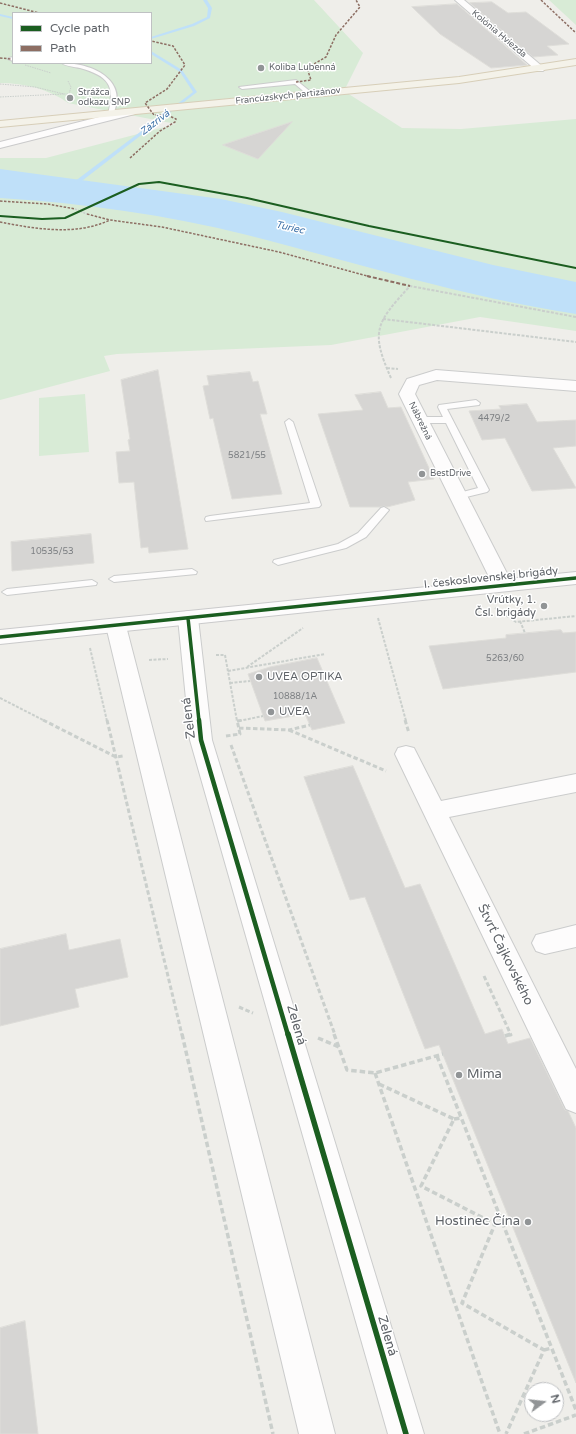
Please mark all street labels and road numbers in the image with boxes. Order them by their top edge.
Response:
street label: Kolónia Hviezda [469,8,529,60]
street label: Francúzskych partizánov [235,85,341,107]
street label: Nábrežná [406,400,434,442]
street label: I. československej brigády [423,564,559,592]
street label: Zelená [179,696,199,740]
street label: Štvrť Čajkovského [474,902,536,1008]
street label: Zelená [283,1003,309,1047]
street label: Zelená [374,1314,400,1358]

